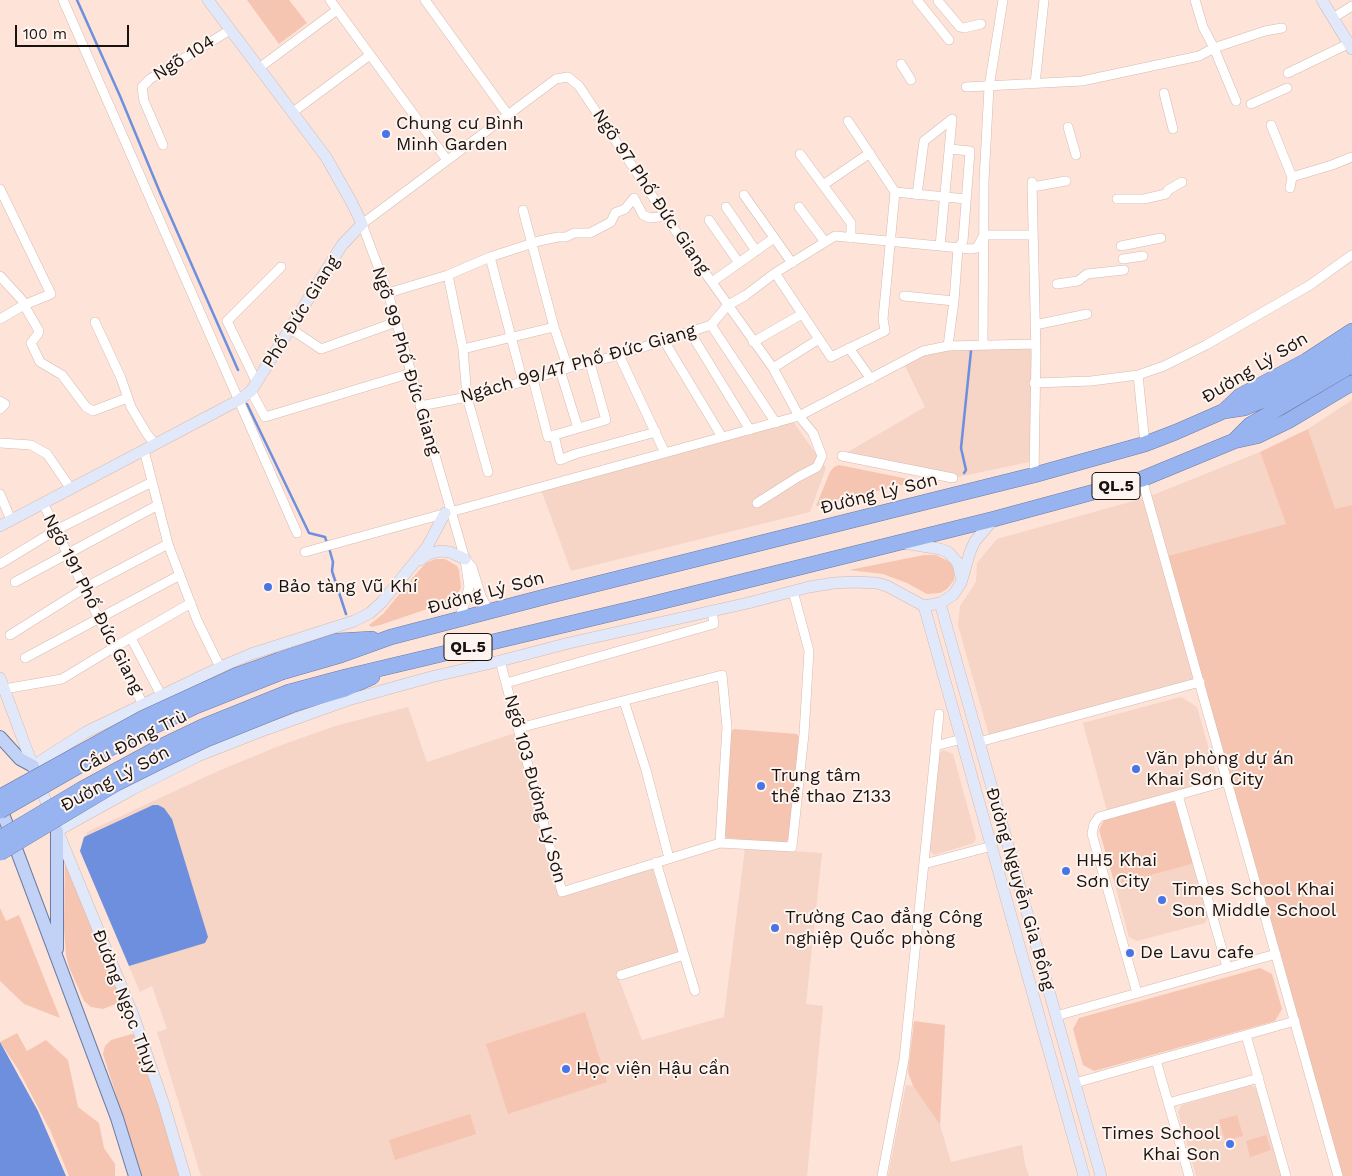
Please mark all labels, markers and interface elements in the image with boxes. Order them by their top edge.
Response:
scale bar [18,15,131,47]
text: 100 m [23,25,67,43]
street label: Ngõ 104 [149,31,219,85]
street label: Ngõ 97 Phố Đức Giang [588,105,714,279]
place label: Chung cư Bình Minh Garden [396,113,524,156]
marker: Chung cư Bình Minh Garden [380,128,392,140]
street label: Phố Đức Giang [258,252,344,372]
street label: Ngõ 99 Phố Đức Giang [367,264,445,458]
street label: Ngách 99/47 Phố Đức Giang [458,320,698,408]
street label: Đường Lý Sơn [1198,328,1312,408]
street label: Đường Lý Sơn [818,469,940,519]
road number: QL.5 [1092,472,1140,500]
street label: Ngõ 191 Phố Đức Giang [38,510,148,698]
street label: Đường Lý Sơn [425,567,547,619]
place label: Bảo tàng Vũ Khí [278,576,417,598]
marker: Bảo tàng Vũ Khí [262,581,274,593]
road number: QL.5 [444,634,492,660]
street label: Ngõ 103 Đường Lý Sơn [499,692,571,886]
street label: Cầu Đông Trù [75,705,191,779]
street label: Đường Lý Sơn [57,741,173,817]
place label: Văn phòng dự án Khai Sơn City [1146,748,1294,791]
marker: Văn phòng dự án Khai Sơn City [1130,763,1142,775]
place label: Trung tâm thể thao Z133 [771,765,891,808]
marker: Trung tâm thể thao Z133 [755,780,767,792]
street label: Đường Nguyễn Gia Bồng [981,785,1059,993]
place label: HH5 Khai Sơn City [1076,850,1157,892]
marker: HH5 Khai Sơn City [1060,865,1072,877]
place label: Times School Khai Son Middle School [1172,879,1336,922]
marker: Times School Khai Son Middle School [1156,894,1168,906]
place label: Trường Cao đẳng Công nghiệp Quốc phòng [785,907,982,950]
marker: Trường Cao đẳng Công nghiệp Quốc phòng [769,922,781,934]
street label: Đường Ngọc Thụy [87,926,163,1078]
place label: De Lavu cafe [1140,942,1254,964]
marker: De Lavu cafe [1124,947,1136,959]
place label: Học viện Hậu cần [576,1058,730,1080]
marker: Học viện Hậu cần [560,1063,572,1075]
place label: Times School Khai Son [1102,1123,1220,1166]
marker: Times School Khai Son [1224,1138,1236,1150]

